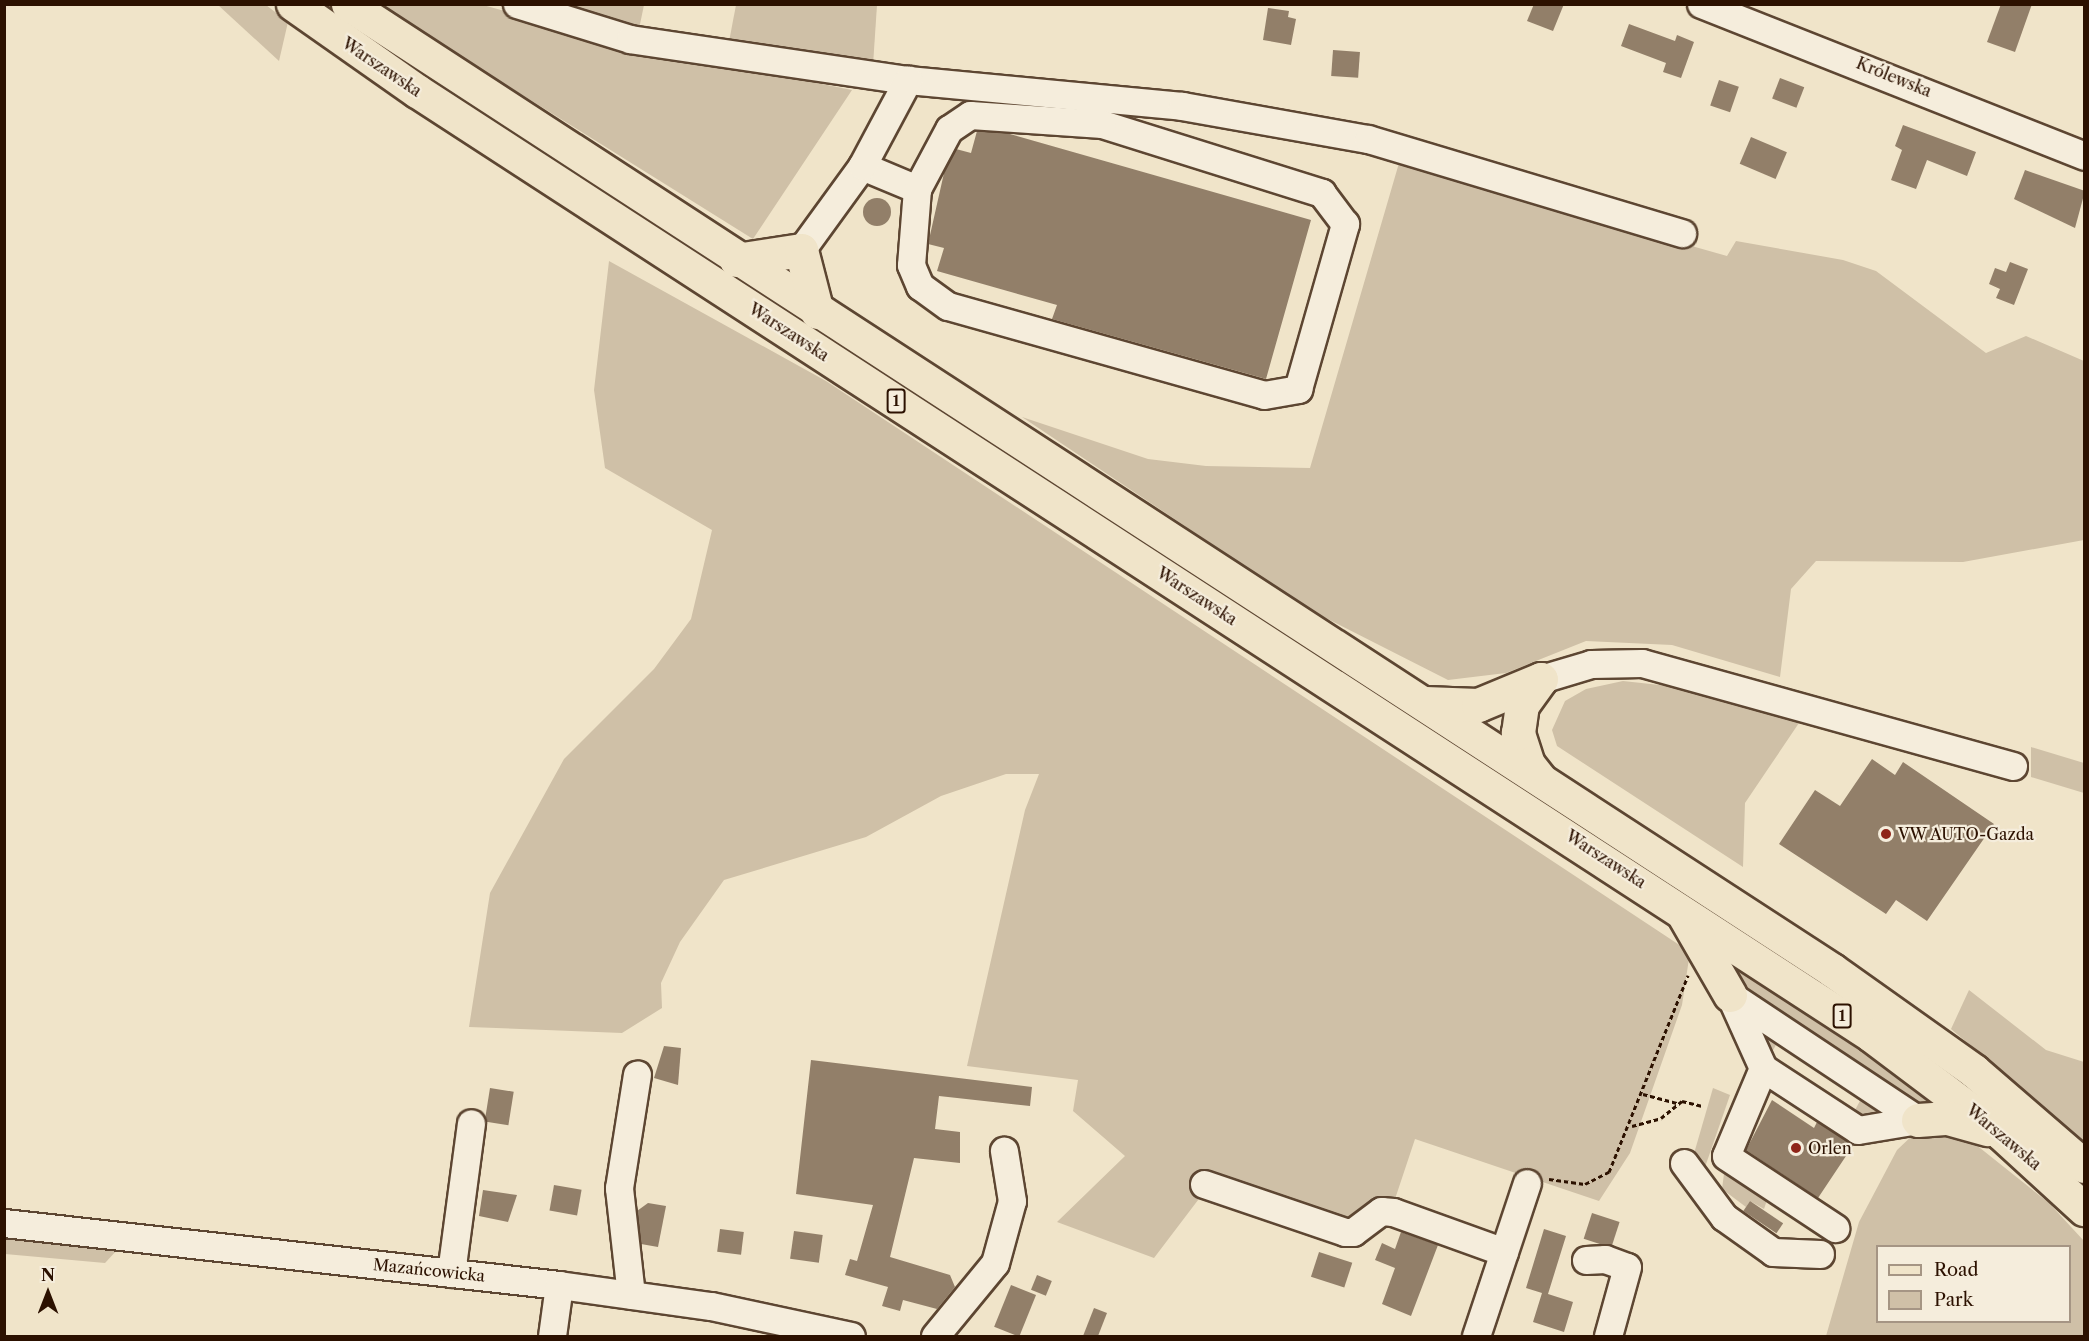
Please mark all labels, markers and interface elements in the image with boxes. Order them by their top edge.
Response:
street label: Warszawska [339,33,425,101]
street label: Królewska [1854,53,1934,101]
street label: Warszawska [745,299,833,365]
road number: 1 [886,389,906,413]
street label: Warszawska [1153,563,1241,629]
place label: VW AUTO-Gazda [1898,824,2035,844]
street label: Warszawska [1562,826,1650,892]
marker: VW AUTO-Gazda [1879,827,1893,841]
road number: 1 [1832,1004,1852,1028]
street label: Warszawska [1963,1100,2045,1174]
place label: Orlen [1808,1138,1852,1158]
marker: Orlen [1789,1141,1803,1155]
legend [1876,1245,2071,1323]
street label: Mazańcowicka [372,1255,486,1285]
text: Road [1934,1259,1979,1281]
north arrow [18,1263,78,1323]
text: N [41,1265,55,1285]
text: Park [1934,1289,1973,1311]

